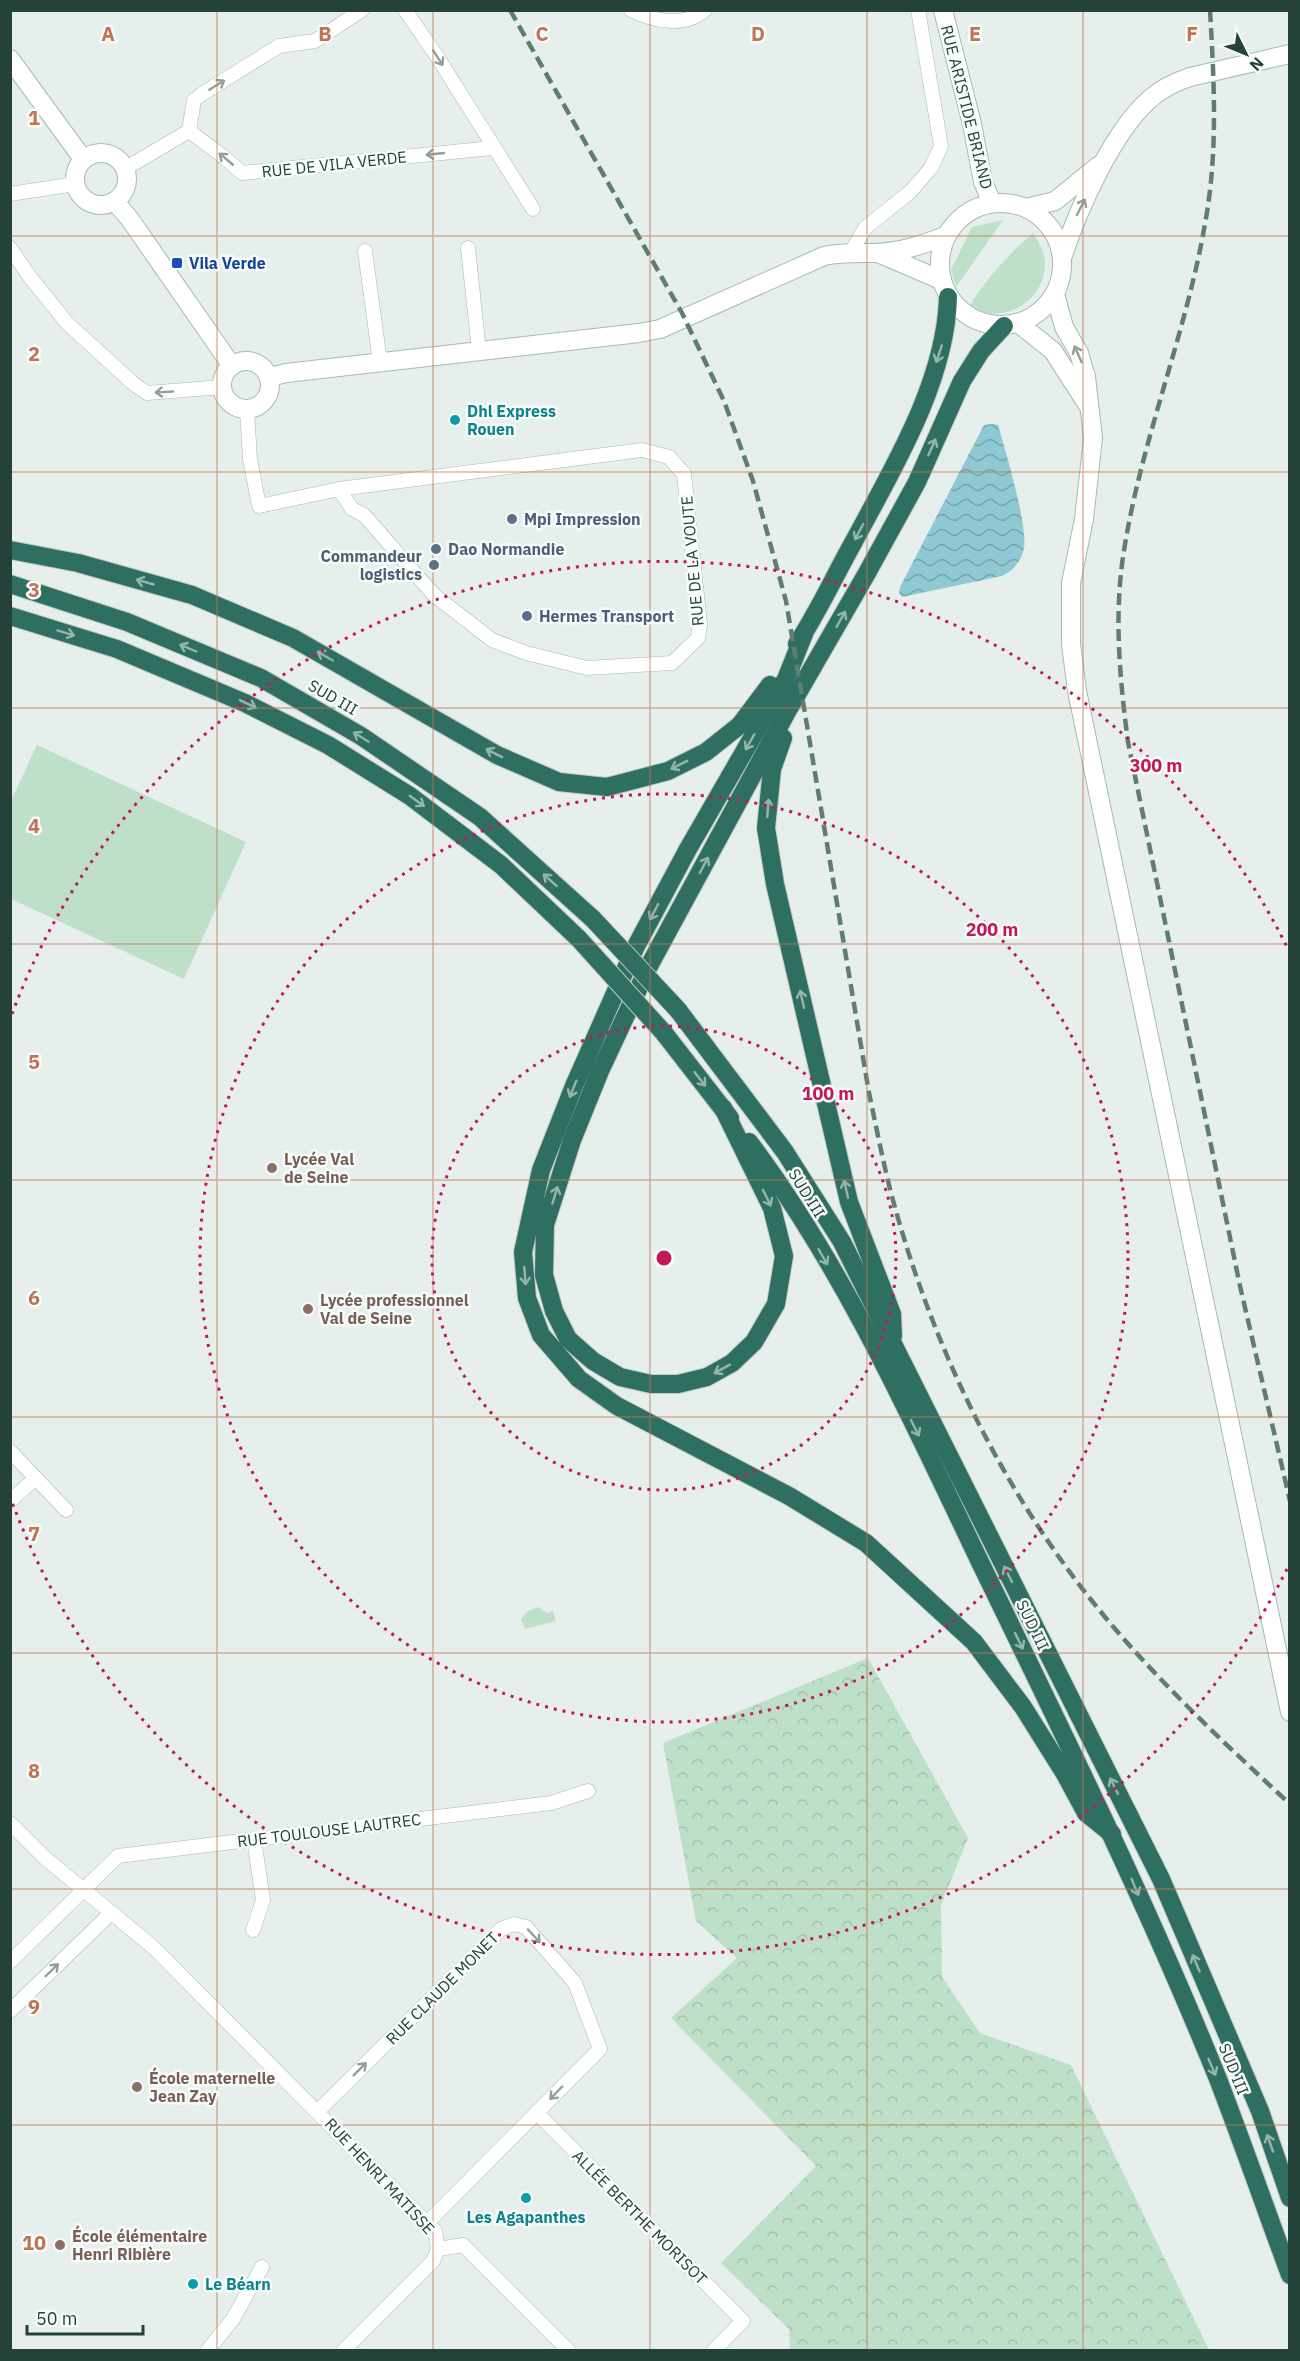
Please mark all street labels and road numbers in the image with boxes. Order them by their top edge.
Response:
street label: RUE ARISTIDE BRIAND [937,23,997,191]
street label: RUE DE VILA VERDE [260,146,408,182]
street label: RUE DE LA VOUTE [676,495,708,627]
street label: SUD III [305,675,361,719]
street label: SUD III [784,1165,830,1221]
street label: SUD III [1012,1596,1054,1654]
street label: RUE TOULOUSE LAUTREC [236,1809,422,1851]
street label: RUE CLAUDE MONET [382,1928,502,2048]
street label: SUD III [1215,2040,1253,2098]
street label: RUE HENRI MATISSE [321,2114,439,2238]
street label: ALLÉE BERTHE MORISOT [568,2145,712,2289]

